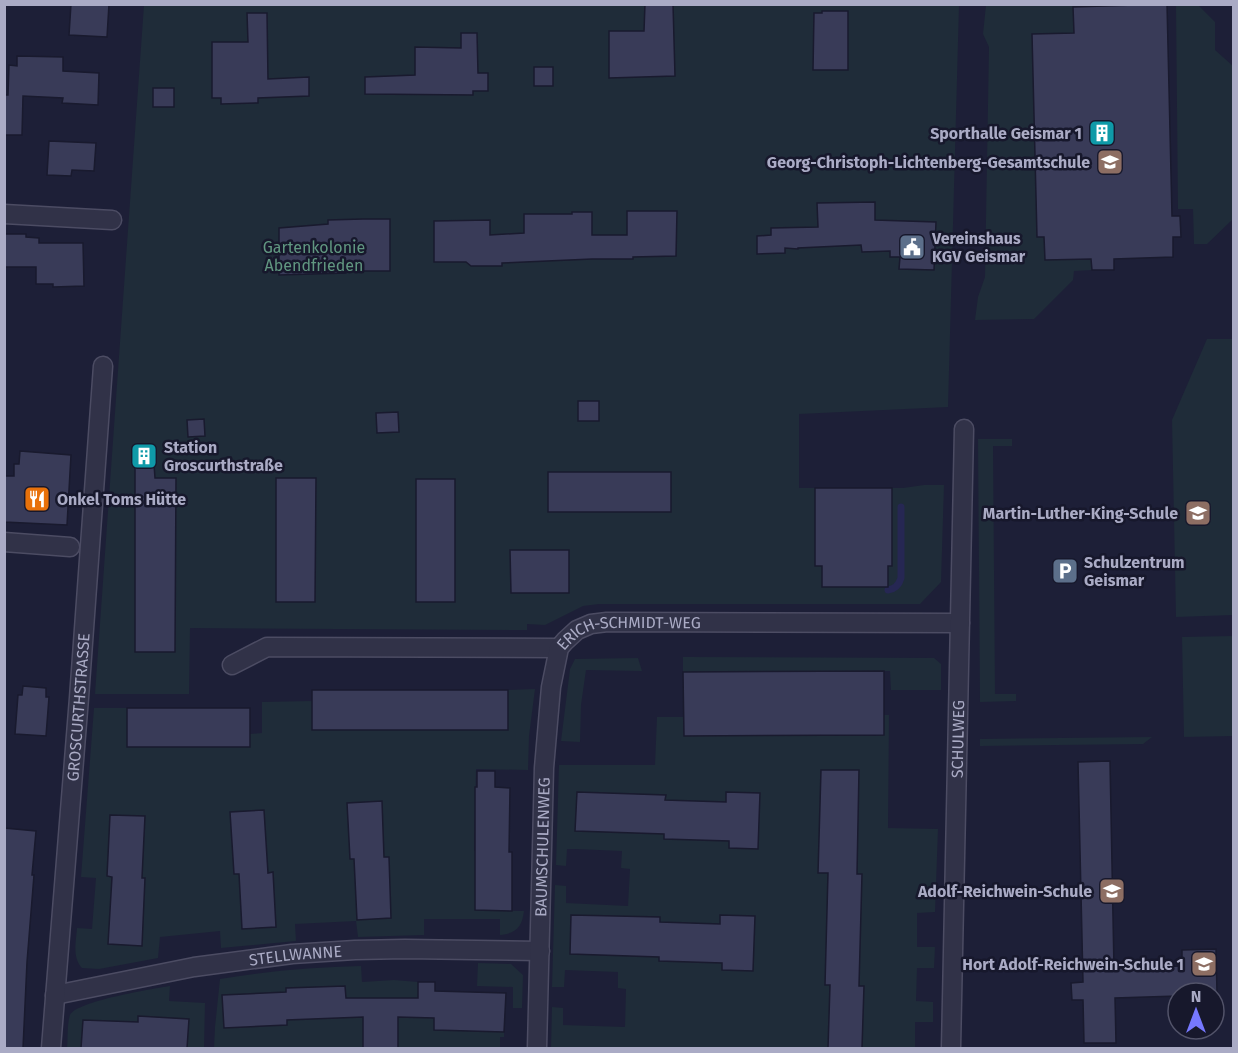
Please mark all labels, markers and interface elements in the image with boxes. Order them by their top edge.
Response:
building icon: Sporthalle Geismar 1 [1087,118,1117,148]
place label: Sporthalle Geismar 1 [930,124,1082,143]
school or university icon: Georg-Christoph-Lichtenberg-Gesamtschule [1095,147,1125,177]
place label: Georg-Christoph-Lichtenberg-Gesamtschule [767,153,1090,172]
place label: Vereinshaus KGV Geismar [931,229,1026,266]
public building icon: Vereinshaus KGV Geismar [897,232,927,262]
park label: Gartenkolonie Abendfrieden [263,238,365,275]
place label: Station Groscurthstraße [164,438,283,475]
building icon: Station Groscurthstraße [129,441,159,471]
restaurant icon: Onkel Toms Hütte [22,484,52,514]
place label: Onkel Toms Hütte [57,490,186,509]
school or university icon: Martin-Luther-King-Schule [1183,498,1213,528]
place label: Martin-Luther-King-Schule [983,504,1178,523]
place label: Schulzentrum Geismar [1084,553,1185,590]
parking icon: Schulzentrum Geismar [1050,556,1080,586]
street label: ERICH-SCHMIDT-WEG [552,612,701,654]
street label: GROSCURTHSTRASSE [63,632,93,782]
street label: SCHULWEG [947,700,968,778]
street label: BAUMSCHULENWEG [531,777,553,917]
school or university icon: Adolf-Reichwein-Schule [1097,876,1127,906]
place label: Adolf-Reichwein-Schule [917,882,1092,901]
street label: STELLWANNE [248,941,343,969]
school or university icon: Hort Adolf-Reichwein-Schule 1 [1189,949,1219,979]
place label: Hort Adolf-Reichwein-Schule 1 [962,955,1184,974]
north arrow [1166,981,1226,1041]
text: N [1191,987,1201,1006]

